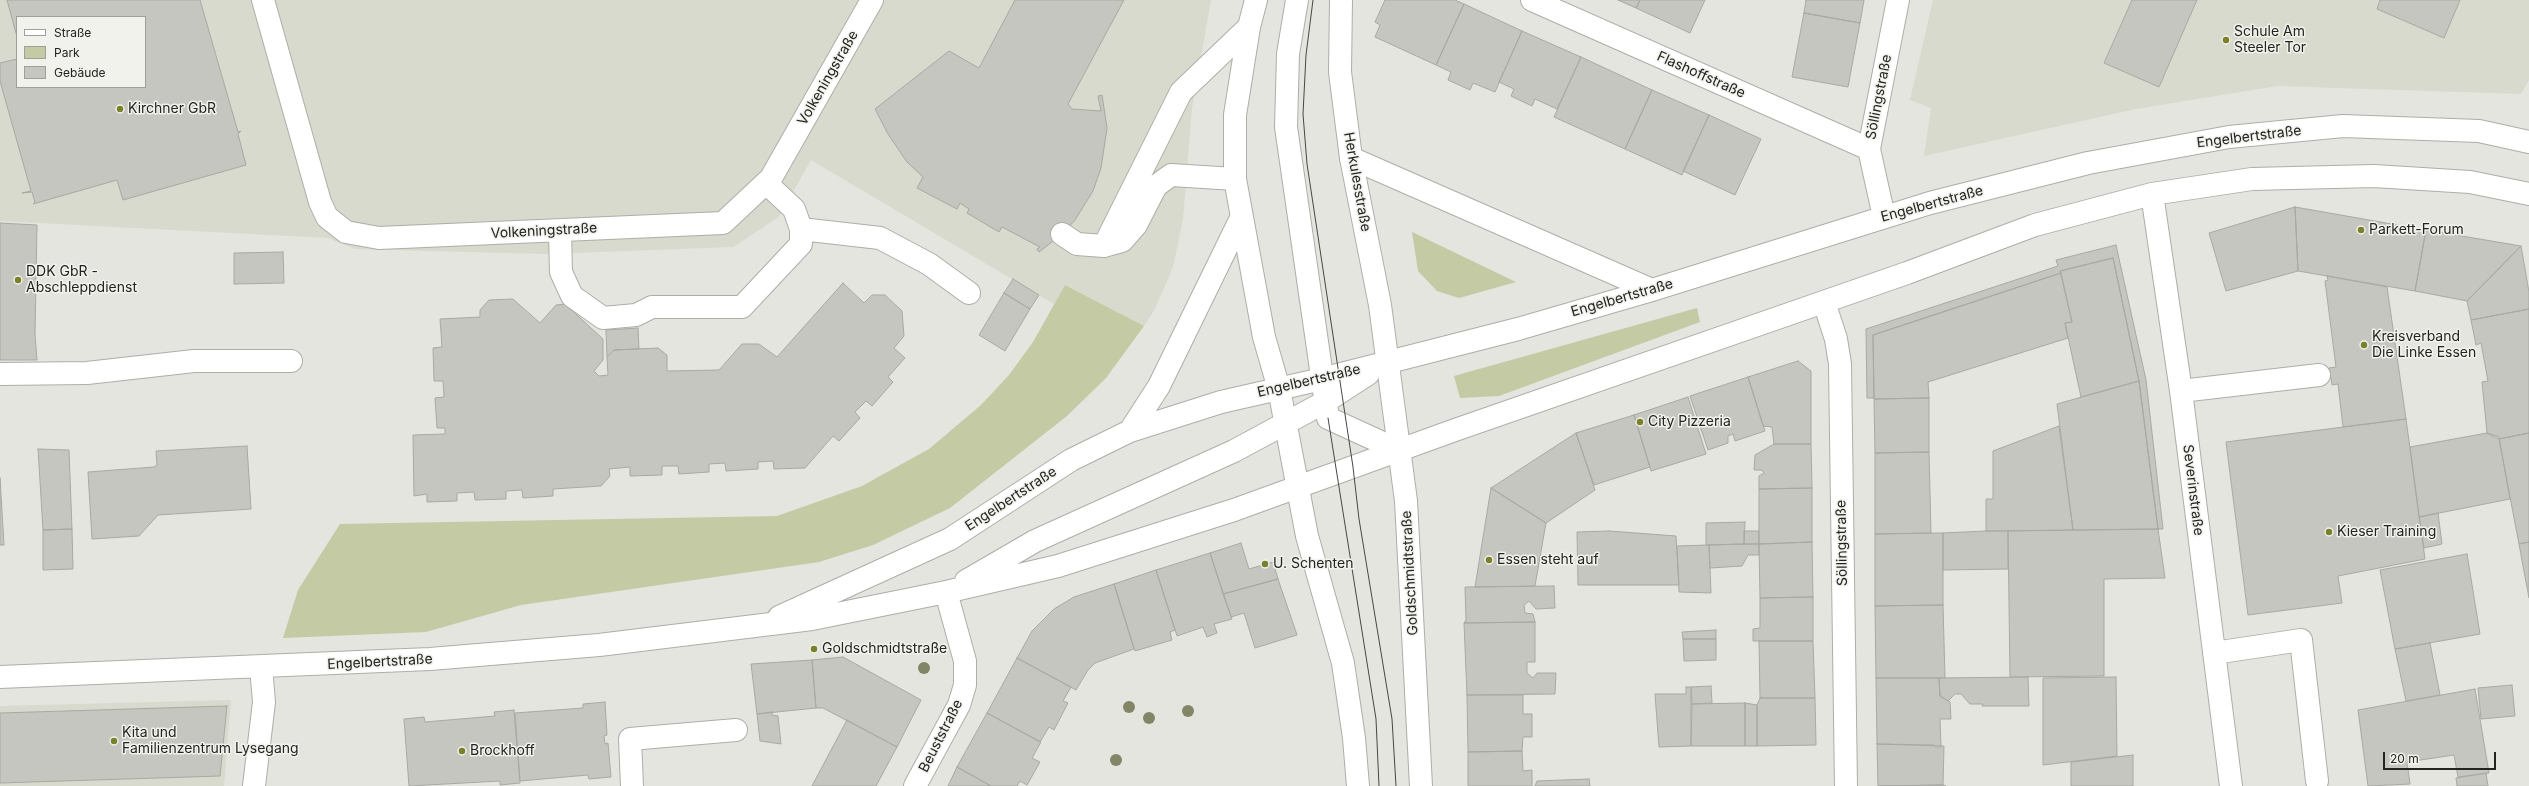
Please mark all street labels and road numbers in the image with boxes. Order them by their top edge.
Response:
street label: Volkeningstraße [794,28,862,128]
street label: Flashoffstraße [1654,48,1748,102]
street label: Söllingstraße [1863,53,1895,141]
street label: Engelbertstraße [2196,122,2302,152]
street label: Herkulesstraße [1340,131,1374,233]
street label: Engelbertstraße [1879,182,1985,226]
street label: Volkeningstraße [490,220,598,242]
street label: Engelbertstraße [1569,275,1675,321]
street label: Engelbertstraße [1256,361,1362,401]
street label: Severinstraße [2179,443,2207,537]
street label: Engelbertstraße [962,463,1060,535]
street label: Söllingstraße [1833,500,1851,586]
street label: Goldschmidtstraße [1398,510,1422,636]
street label: Engelbertstraße [327,651,433,673]
street label: Beuststraße [916,697,966,775]

